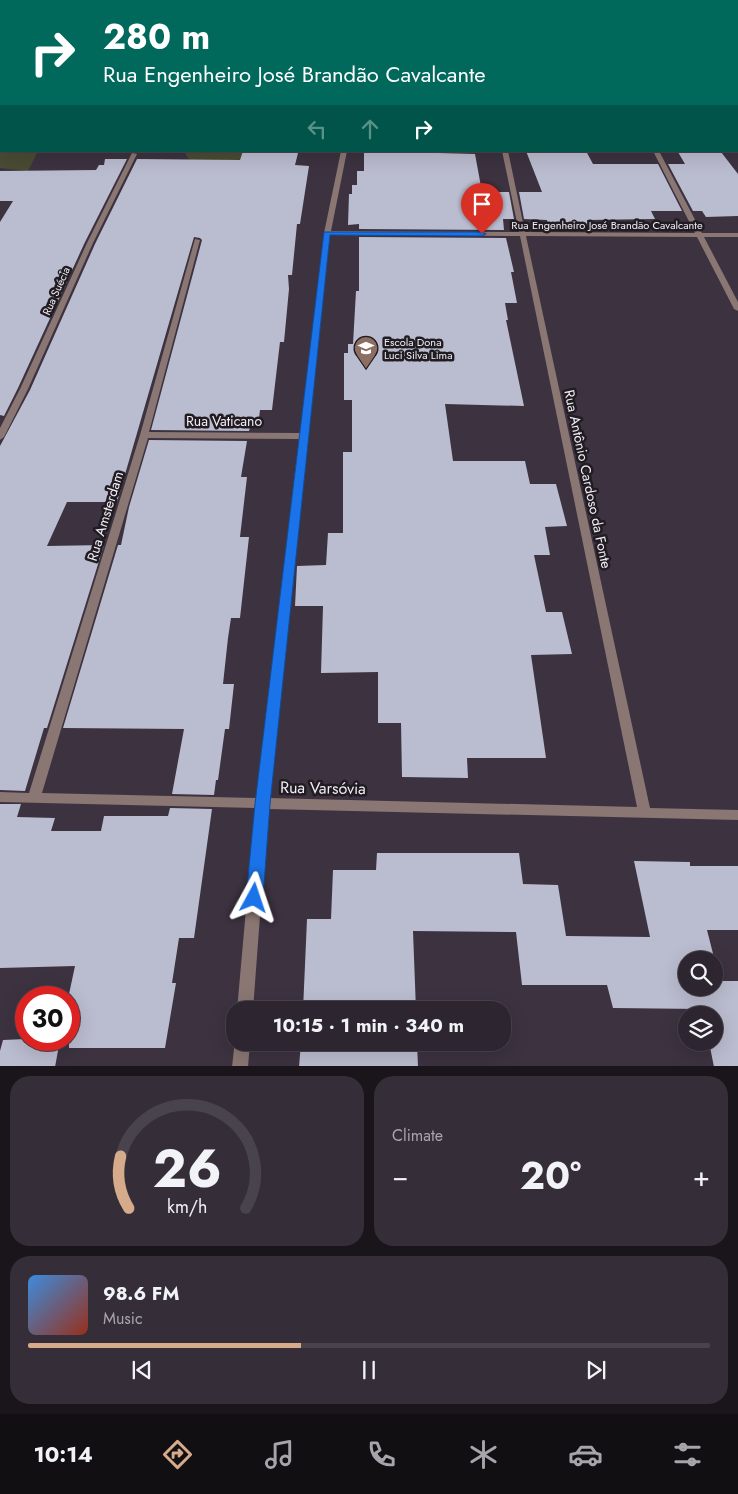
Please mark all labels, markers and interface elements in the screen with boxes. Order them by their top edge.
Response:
text: 280 m [103,12,210,62]
icon: right [20,20,85,85]
text: Rua Engenheiro José Brandão Cavalcante [103,58,486,90]
icon: left [303,115,331,143]
icon: ahead [356,115,384,143]
icon: right [409,115,437,143]
pin [461,183,503,234]
icon: arrive [468,190,496,218]
street label: Rua Engenheiro José Brandão Cavalcante [511,217,703,233]
street label: Rua Suécia [38,264,74,318]
place label: Escola Dona Luci Silva Lima [384,334,452,363]
school or university icon: Escola Dona Luci Silva Lima [353,335,379,369]
street label: Rua Antônio Cardoso da Fonte [559,388,617,570]
street label: Rua Vaticano [186,411,262,431]
street label: Rua Amsterdam [82,469,128,563]
street label: Rua Varsóvia [280,776,366,800]
position arrow [227,871,279,923]
map controls [678,951,723,1051]
button: search [678,951,723,996]
speed limit sign: 30 [15,986,80,1051]
button: layers [678,1006,723,1051]
text: 10:15 · 1 min · 340 m [273,1012,464,1039]
text: Climate [392,1124,443,1147]
text: 26 [153,1131,221,1207]
text: 20° [520,1148,581,1203]
text: − [392,1156,409,1197]
text: + [693,1156,710,1197]
text: km/h [167,1194,207,1220]
text: 98.6 FM [103,1280,179,1307]
text: Music [103,1307,143,1330]
icon: previous [128,1356,156,1384]
icon: pause [355,1356,383,1384]
icon: next [582,1356,610,1384]
icon: directions [160,1437,195,1472]
icon: music [262,1437,297,1472]
icon: phone [364,1437,399,1472]
icon: climate [466,1437,501,1472]
icon: car [568,1437,603,1472]
icon: filters [670,1437,705,1472]
text: 10:14 [33,1438,93,1470]

